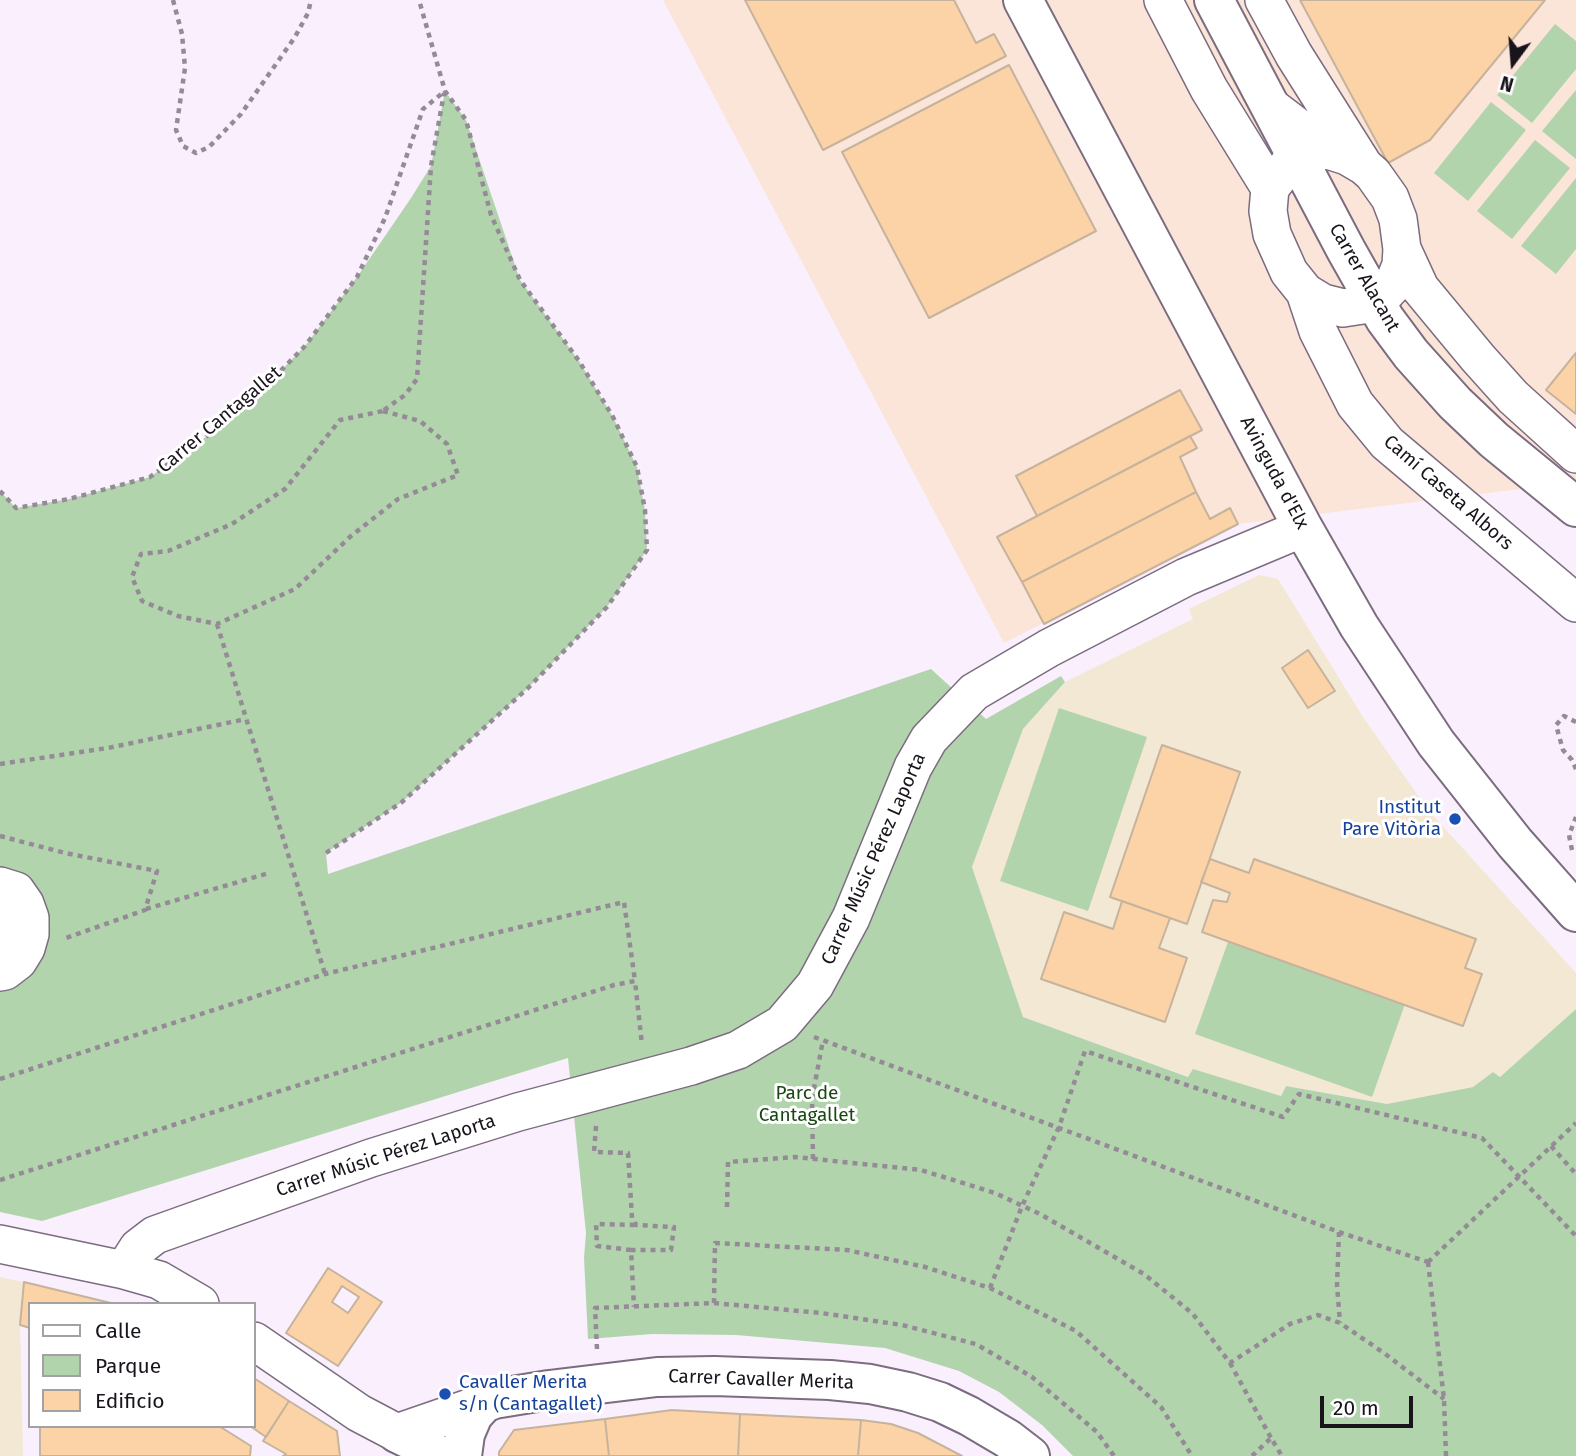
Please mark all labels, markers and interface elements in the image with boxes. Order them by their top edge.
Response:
north arrow [1478,28,1548,98]
text: N [1498,71,1516,96]
street label: Carrer Alacant [1324,220,1404,336]
street label: Carrer Cantagallet [154,362,286,478]
street label: Avinguda d'Elx [1235,413,1313,533]
street label: Camí Caseta Albors [1379,431,1517,555]
street label: Carrer Músic Pérez Laporta [817,750,931,968]
place label: Institut Pare Vitòria [1342,797,1441,841]
marker: Institut Pare Vitòria [1447,811,1463,827]
park label: Parc de Cantagallet [759,1083,855,1127]
street label: Carrer Músic Pérez Laporta [273,1110,499,1202]
legend [28,1302,256,1428]
text: Calle [95,1318,141,1344]
text: Parque [95,1353,161,1379]
street label: Carrer Cavaller Merita [668,1365,854,1395]
place label: Cavaller Merita s/n (Cantagallet) [459,1372,602,1416]
scale bar [1324,1382,1417,1426]
marker: Cavaller Merita s/n (Cantagallet) [437,1386,453,1402]
text: Edificio [95,1388,165,1414]
text: 20 m [1333,1395,1379,1421]

